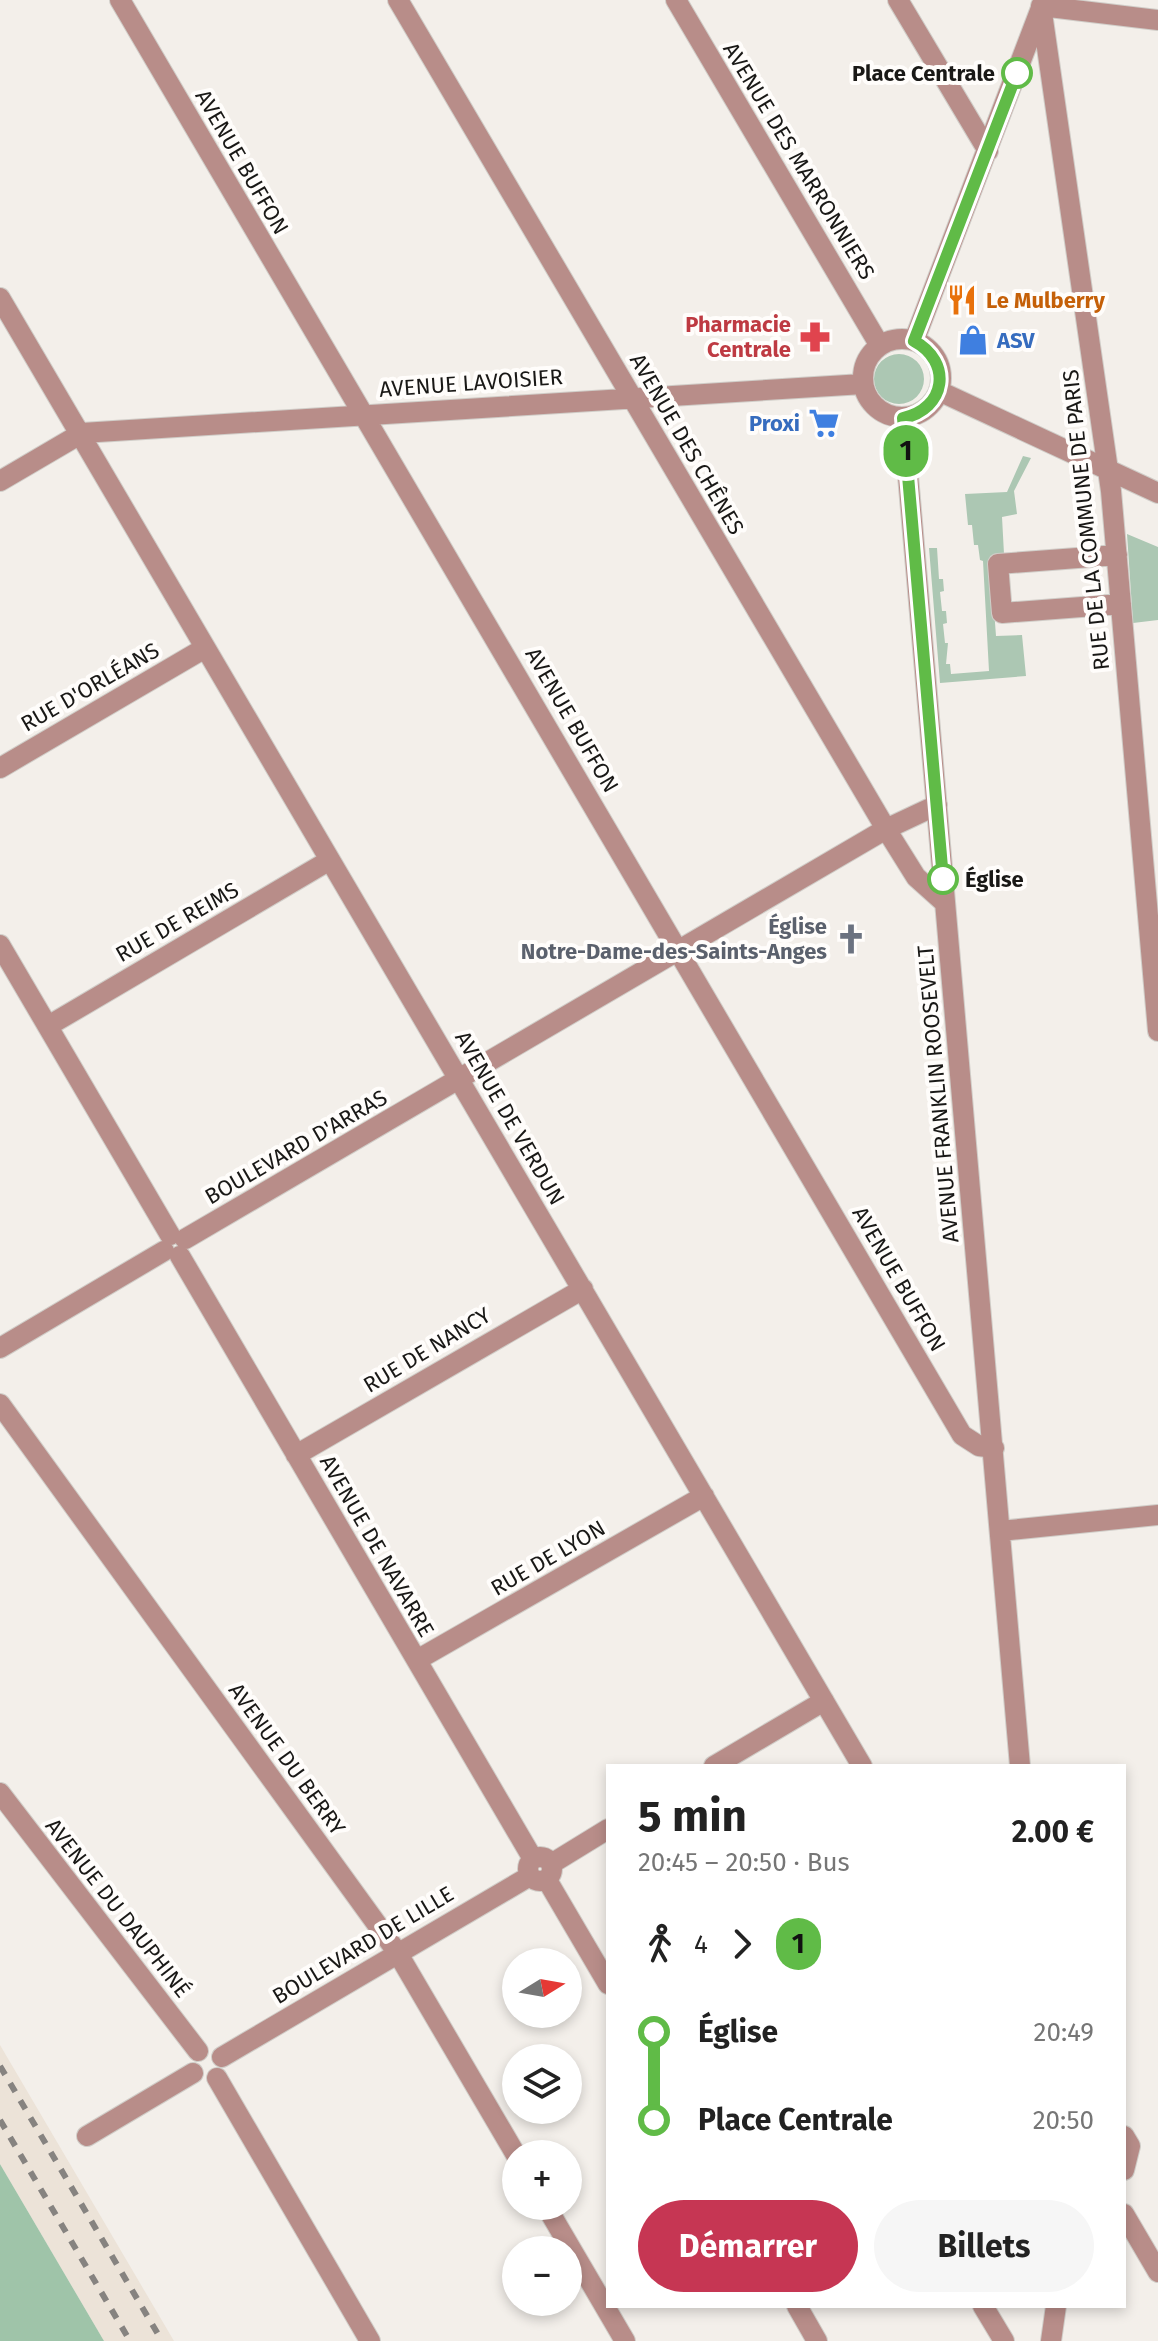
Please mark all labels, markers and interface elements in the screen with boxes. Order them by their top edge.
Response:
street label: AVENUE DES MARRONNIERS [717,38,881,284]
marker: Place Centrale [1002,58,1032,88]
place label: Place Centrale [852,60,995,87]
street label: AVENUE BUFFON [190,85,294,239]
restaurant icon: Le Mulberry [945,283,979,317]
place label: Le Mulberry [986,287,1105,314]
place label: Pharmacie Centrale [685,311,791,363]
pharmacy icon: Pharmacie Centrale [798,320,832,354]
shop icon: ASV [956,323,990,357]
place label: ASV [996,327,1035,354]
street label: AVENUE DES CHÊNES [624,349,750,539]
street label: AVENUE LAVOISIER [378,363,564,403]
street label: RUE DE LA COMMUNE DE PARIS [1057,368,1115,672]
supermarket icon: Proxi [807,406,841,440]
place label: Proxi [749,410,800,437]
line badge: 1 [880,425,932,477]
text: 1 [900,434,913,467]
street label: RUE D'ORLÉANS [16,637,164,737]
street label: AVENUE BUFFON [520,643,624,797]
marker: Église [928,864,958,894]
place label: Église [965,866,1024,893]
street label: RUE DE REIMS [111,876,243,968]
place label: Église Notre-Dame-des-Saints-Anges [521,913,827,965]
church icon: Église Notre-Dame-des-Saints-Anges [834,922,868,956]
street label: AVENUE FRANKLIN ROOSEVELT [911,944,964,1244]
street label: AVENUE DE VERDUN [449,1026,571,1210]
street label: BOULEVARD D'ARRAS [200,1084,392,1210]
street label: AVENUE BUFFON [847,1202,951,1356]
street label: RUE DE NANCY [358,1301,496,1399]
street label: AVENUE DE NAVARRE [314,1450,440,1642]
street label: RUE DE LYON [486,1514,610,1602]
street label: AVENUE DU BERRY [223,1678,351,1840]
text: 5 min [638,1790,747,1843]
street label: AVENUE DU DAUPHINÉ [40,1813,196,2003]
text: 2.00 € [1012,1814,1094,1850]
text: 20:45 – 20:50 · Bus [638,1847,850,1878]
street label: BOULEVARD DE LILLE [267,1880,459,2010]
icon: walk [638,1922,682,1966]
icon: forward [720,1922,764,1966]
text: 1 [792,1927,805,1960]
text: 4 [694,1929,708,1960]
north arrow [502,1948,582,2028]
map controls [502,1948,582,2316]
text: Église [698,2014,778,2050]
text: 20:49 [1034,2017,1094,2048]
button: layers [502,2044,582,2124]
text: Place Centrale [698,2102,893,2138]
text: 20:50 [1033,2105,1094,2136]
button: + [502,2140,582,2220]
button: Démarrer [638,2200,858,2292]
button: Billets [874,2200,1094,2292]
button: − [502,2236,582,2316]

